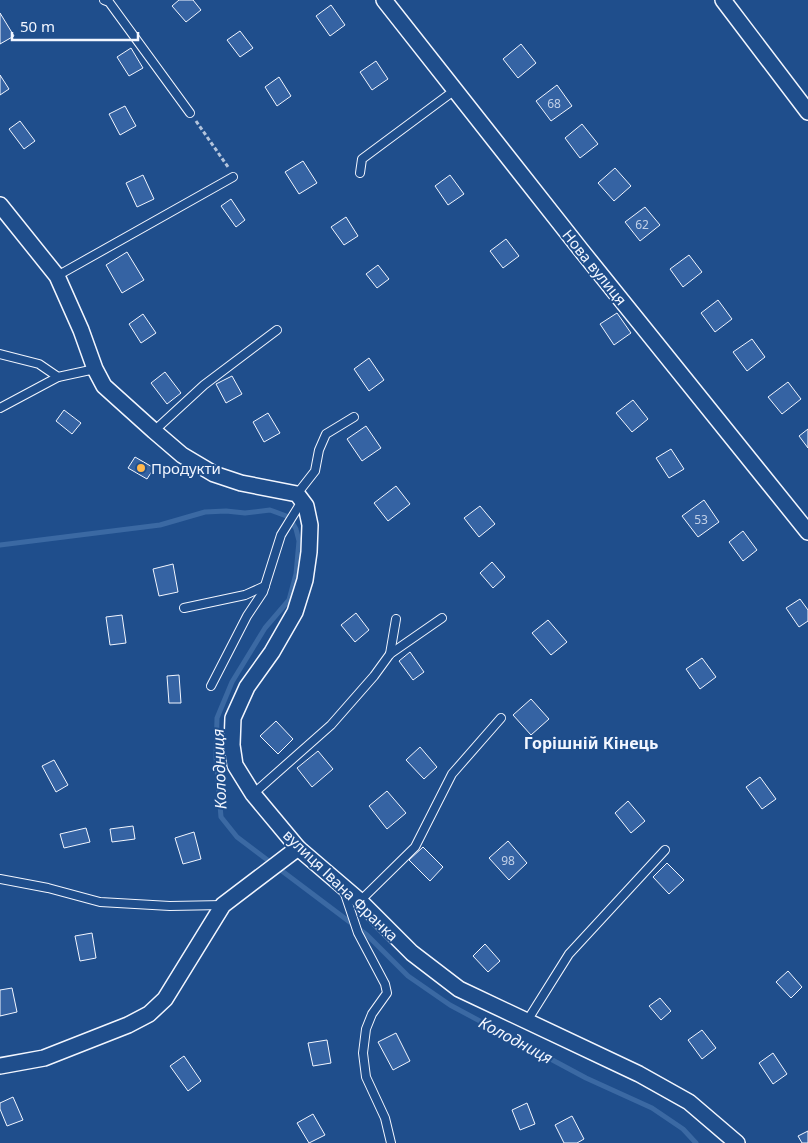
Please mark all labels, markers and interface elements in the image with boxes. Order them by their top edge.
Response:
scale bar [12,10,139,42]
text: 50 m [20,16,55,36]
house number: 68 [547,95,561,112]
house number: 62 [635,216,649,233]
street label: Нова вулиця [558,225,632,309]
place label: Продукти [151,458,221,478]
marker: Продукти [135,462,147,474]
house number: 53 [694,511,708,528]
water label: Колодниця [207,728,231,810]
district label: Горішній Кінець [524,732,658,754]
street label: вулиця Івана Франка [279,825,403,945]
house number: 98 [501,852,515,869]
water label: Колодниця [475,1011,557,1069]

